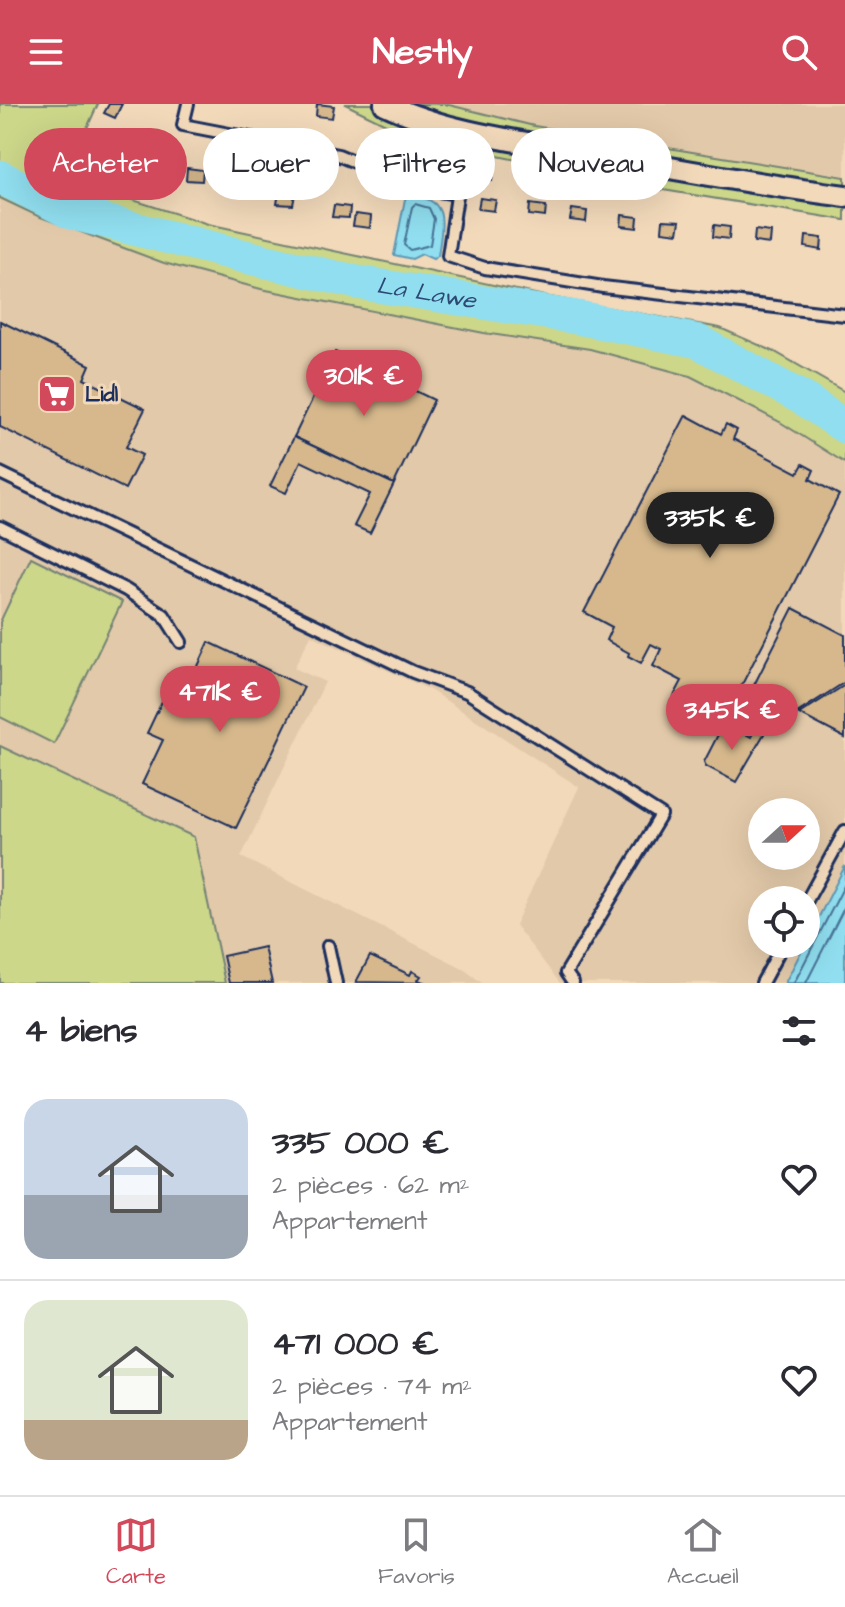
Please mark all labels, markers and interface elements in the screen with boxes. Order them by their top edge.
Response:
text: Nestly [372,27,473,78]
icon: menu [24,30,68,74]
icon: search [777,30,821,74]
chip: Acheter [24,128,187,200]
chip: Louer [203,128,339,200]
chip: Filtres [355,128,495,200]
chip: Nouveau [511,128,672,200]
water label: La Lawe [374,269,479,318]
pin: 301K € [299,350,429,418]
text: 301K € [324,358,404,394]
supermarket icon: Lidl [36,373,78,415]
place label: Lidl [85,379,119,410]
pin: 335K € [645,492,775,560]
text: 335K € [664,500,756,536]
pin: 471K € [155,666,285,734]
text: 471K € [178,674,262,710]
pin: 345K € [667,684,797,752]
text: 345K € [684,692,780,728]
north arrow [748,798,820,870]
map controls [748,798,820,958]
button: locate [748,886,820,958]
text: 4 biens [24,1007,137,1055]
icon: filters [777,1009,821,1053]
text: 335 000 € [272,1119,449,1167]
icon: home [88,1131,184,1227]
icon: heart [777,1157,821,1201]
text: 2 pièces · 62 m² [272,1167,469,1203]
text: Appartement [272,1203,428,1239]
text: 471 000 € [272,1320,439,1368]
icon: home [88,1332,184,1428]
icon: heart [777,1358,821,1402]
text: 2 pièces · 74 m² [272,1368,472,1404]
text: Appartement [272,1404,428,1440]
tab: Carte [106,1513,166,1592]
tab: Favoris [378,1513,455,1592]
tab: Accueil [667,1513,739,1592]

